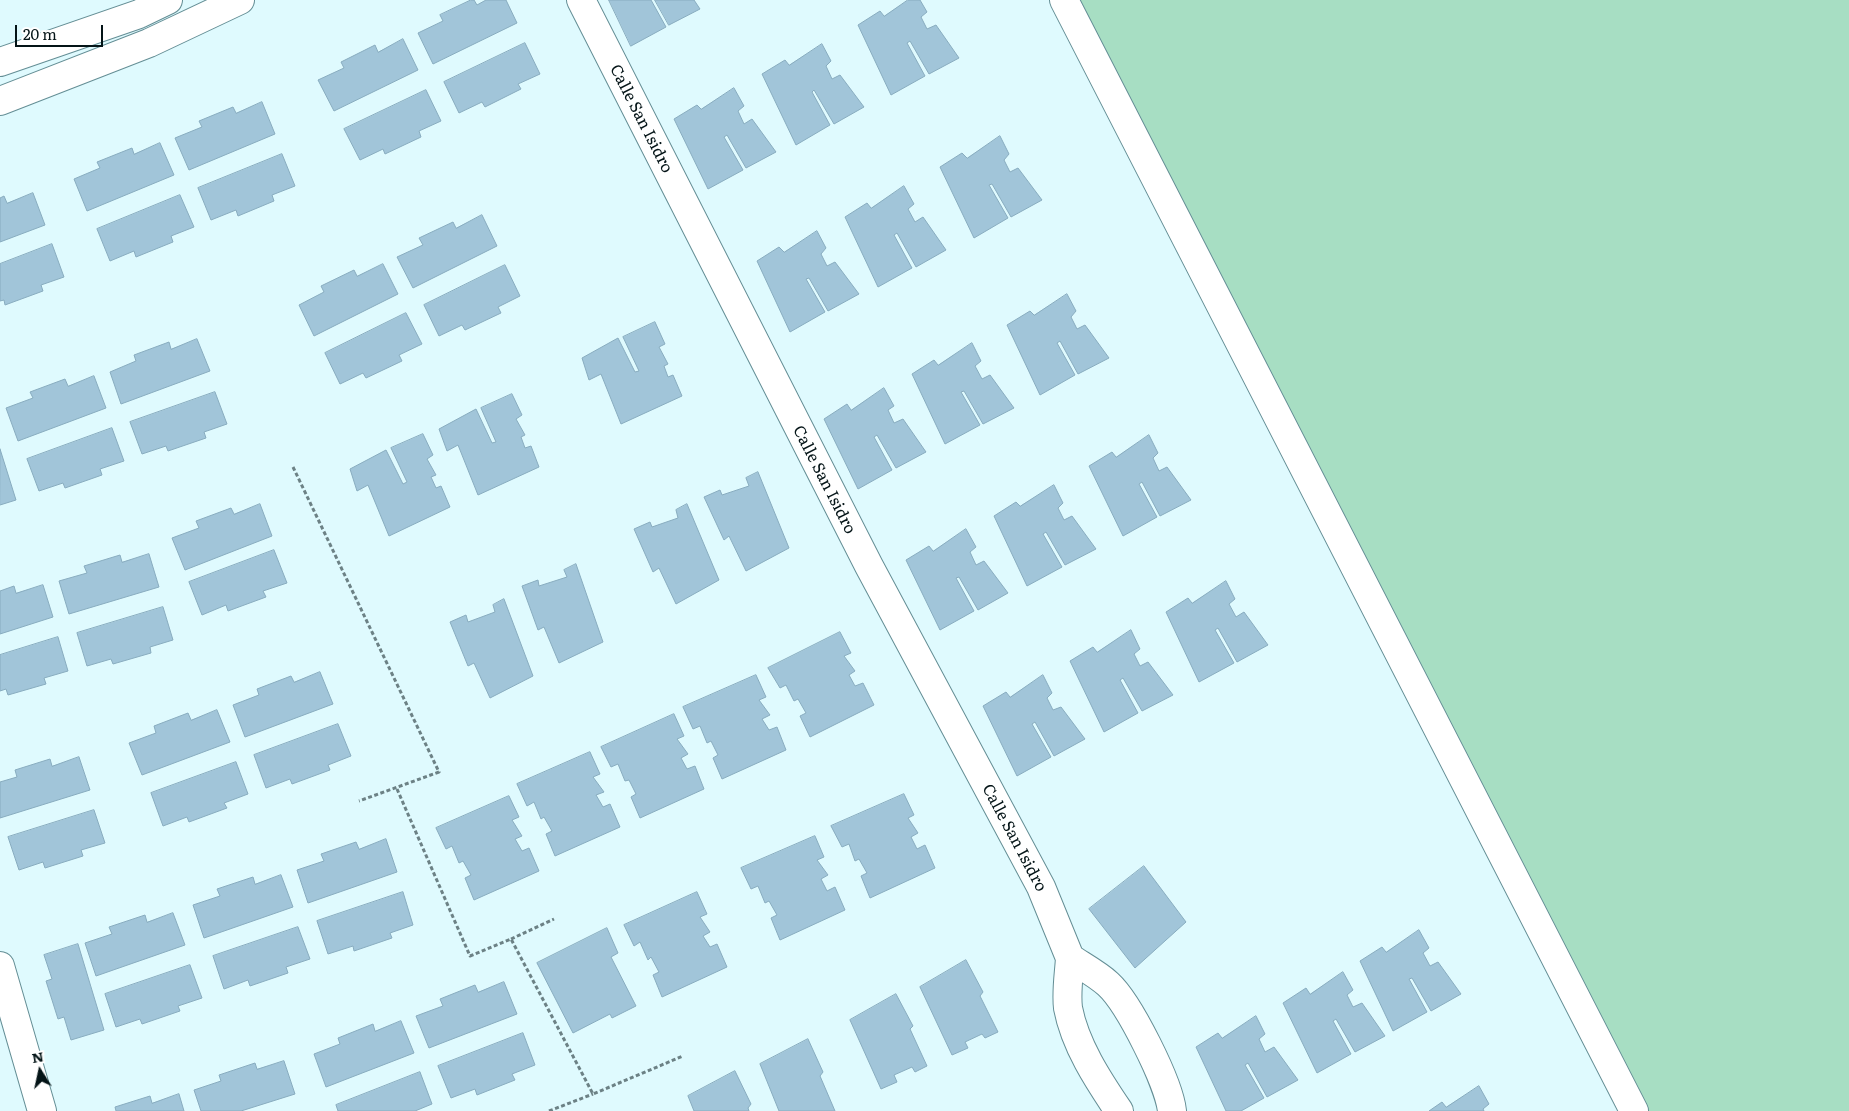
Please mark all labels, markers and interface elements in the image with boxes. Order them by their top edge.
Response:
scale bar [18,15,105,47]
text: 20 m [23,22,57,45]
street label: Calle San Isidro [605,62,677,176]
street label: Calle San Isidro [788,423,860,537]
street label: Calle San Isidro [978,781,1050,895]
text: N [30,1045,45,1067]
north arrow [15,1046,65,1096]

